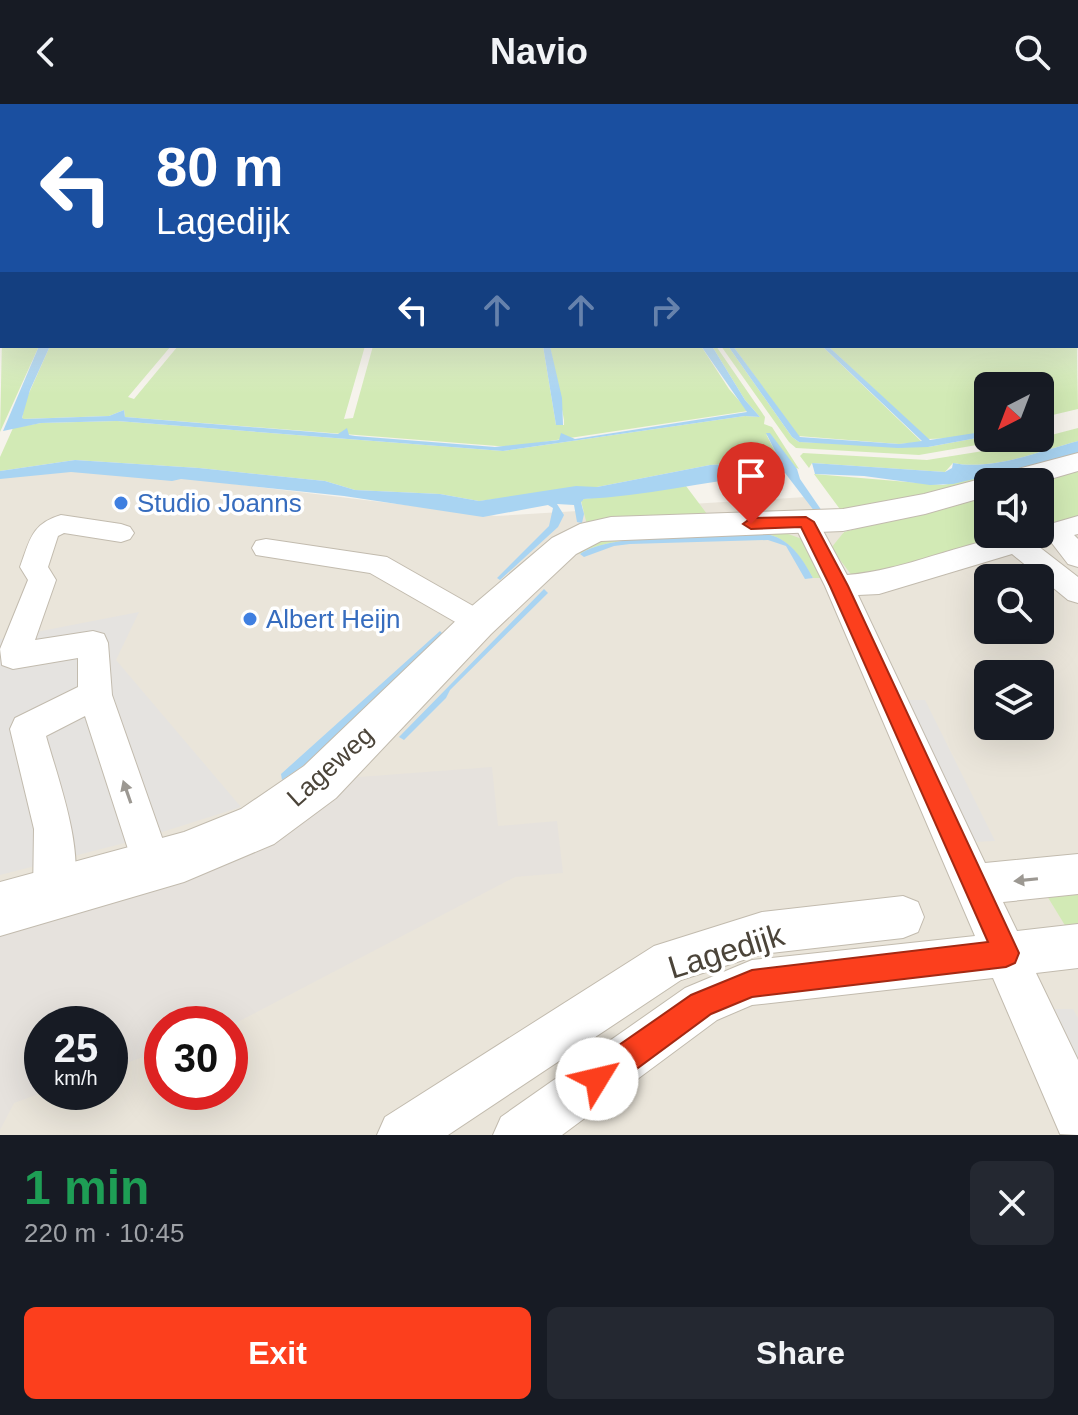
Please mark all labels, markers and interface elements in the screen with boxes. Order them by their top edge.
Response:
icon: back [24,30,68,74]
icon: search [1010,30,1054,74]
text: Navio [490,31,588,72]
text: 80 m [156,135,284,198]
icon: left [24,136,128,240]
text: Lagedijk [156,201,290,242]
icon: left [391,288,435,332]
icon: ahead [475,288,519,332]
icon: ahead [559,288,603,332]
icon: right [643,288,687,332]
north arrow [974,372,1054,452]
map controls [974,372,1054,740]
pin [717,442,785,524]
icon: arrive [729,454,773,498]
button: sound [974,468,1054,548]
place label: Studio Joanns [137,488,302,518]
marker: Studio Joanns [112,494,130,512]
button: search [974,564,1054,644]
place label: Albert Heijn [266,604,400,634]
marker: Albert Heijn [241,610,259,628]
button: layers [974,660,1054,740]
street label: Lageweg [281,720,379,812]
one-way arrow [121,780,133,804]
one-way arrow [1013,873,1038,886]
street label: Lagedijk [664,916,789,986]
speed limit sign: 30 [144,1006,248,1110]
text: 25 [54,1026,98,1070]
position arrow [555,1037,639,1121]
text: km/h [54,1067,98,1089]
text: 1 min [24,1161,149,1214]
button: close [970,1161,1054,1245]
text: 220 m · 10:45 [24,1218,184,1248]
button: Exit [24,1307,531,1399]
button: Share [547,1307,1054,1399]

